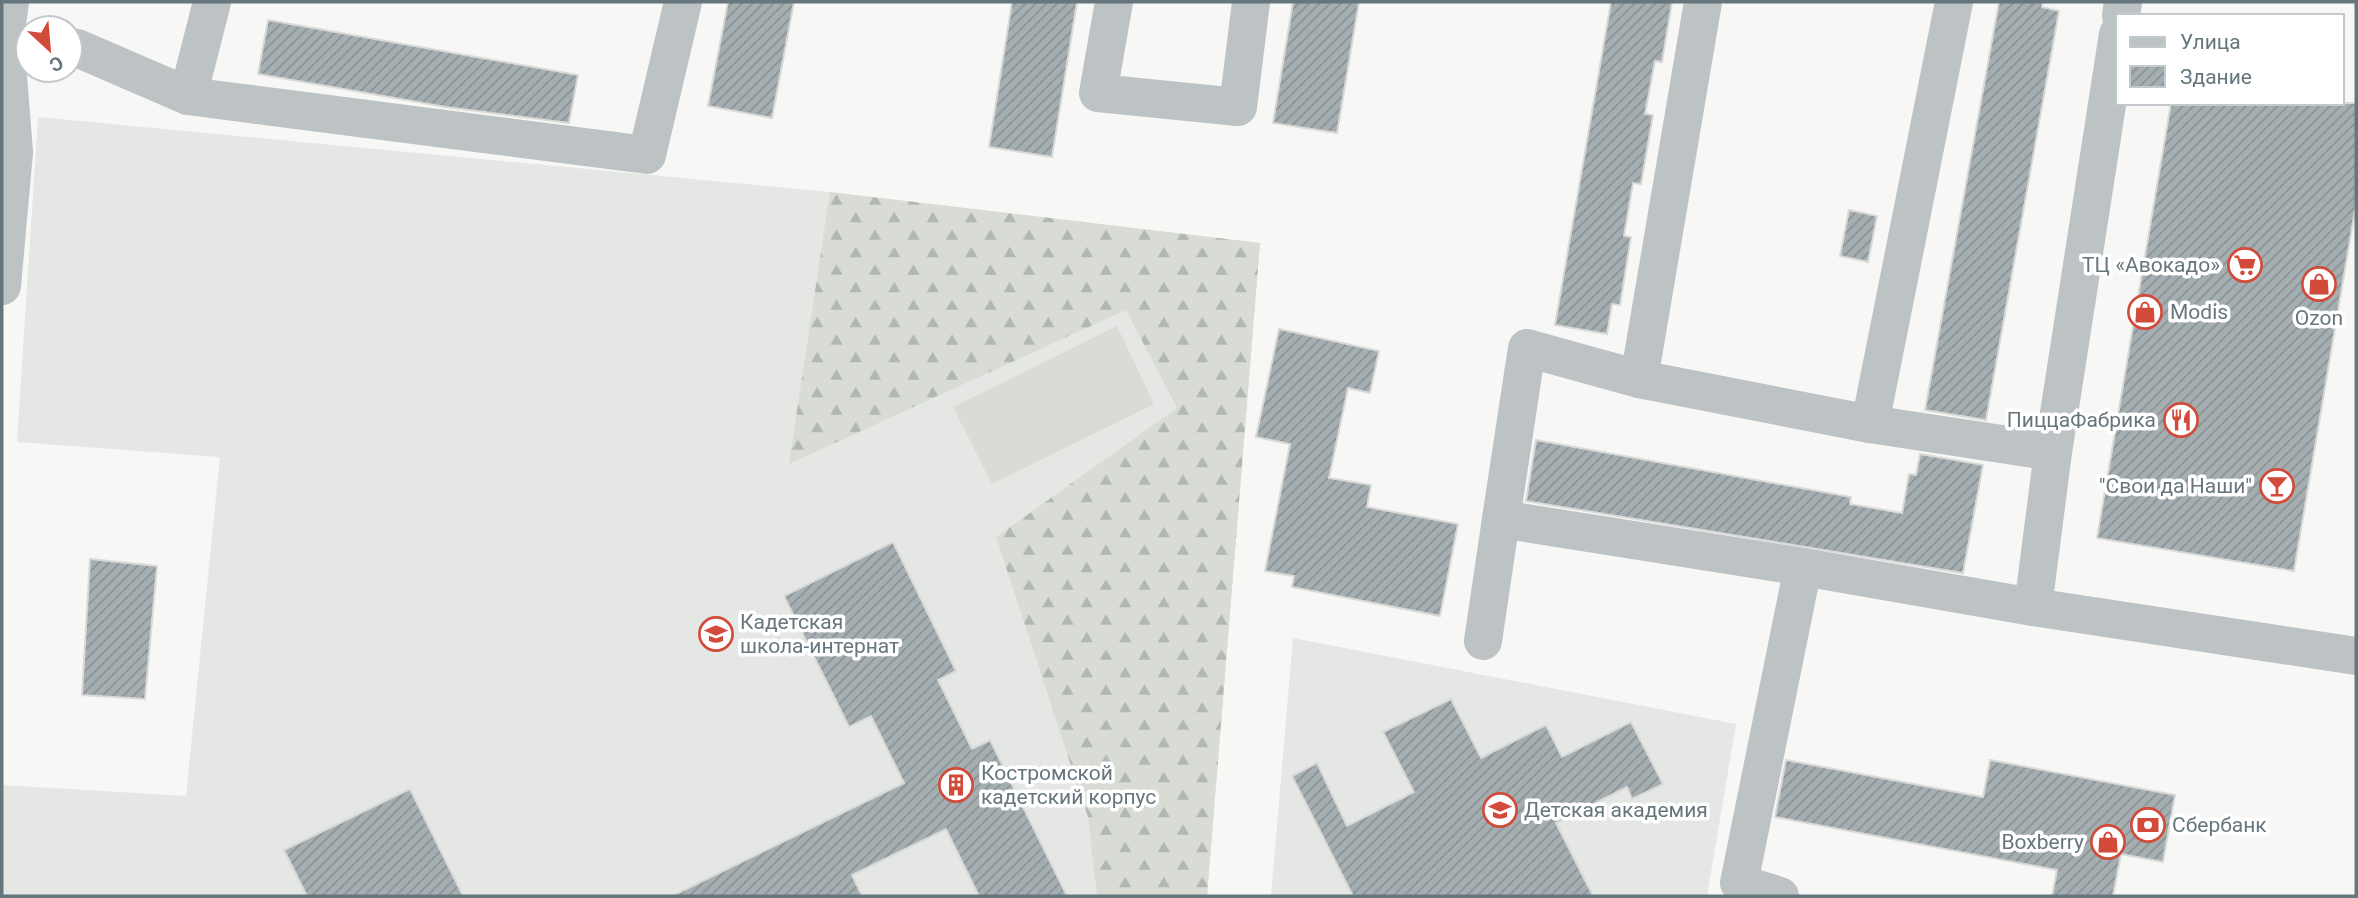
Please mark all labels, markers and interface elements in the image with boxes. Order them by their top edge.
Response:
north arrow [14,14,84,84]
legend [2116,14,2344,105]
text: Улица [2180,30,2241,54]
text: С [46,51,67,77]
text: Здание [2180,65,2252,89]
supermarket icon: ТЦ «Авокадо» [2226,246,2264,284]
place label: ТЦ «Авокадо» [2082,253,2220,277]
shop icon: Ozon [2300,265,2338,303]
shop icon: Modis [2126,293,2164,331]
place label: Modis [2170,300,2228,324]
place label: Ozon [2295,306,2343,330]
restaurant icon: ПиццаФабрика [2162,401,2200,439]
place label: ПиццаФабрика [2007,408,2156,432]
bar icon: "Свои да Наши" [2258,467,2296,505]
place label: "Свои да Наши" [2099,474,2252,498]
place label: Кадетская школа-интернат [740,610,899,658]
school or university icon: Кадетская школа-интернат [697,615,735,653]
place label: Костромской кадетский корпус [981,761,1156,809]
building icon: Костромской кадетский корпус [937,766,975,804]
school or university icon: Детская академия [1481,791,1519,829]
place label: Детская академия [1524,798,1708,822]
bank icon: Сбербанк [2129,806,2167,844]
place label: Сбербанк [2172,813,2267,837]
shop icon: Boxberry [2089,823,2127,861]
place label: Boxberry [2001,830,2084,854]

